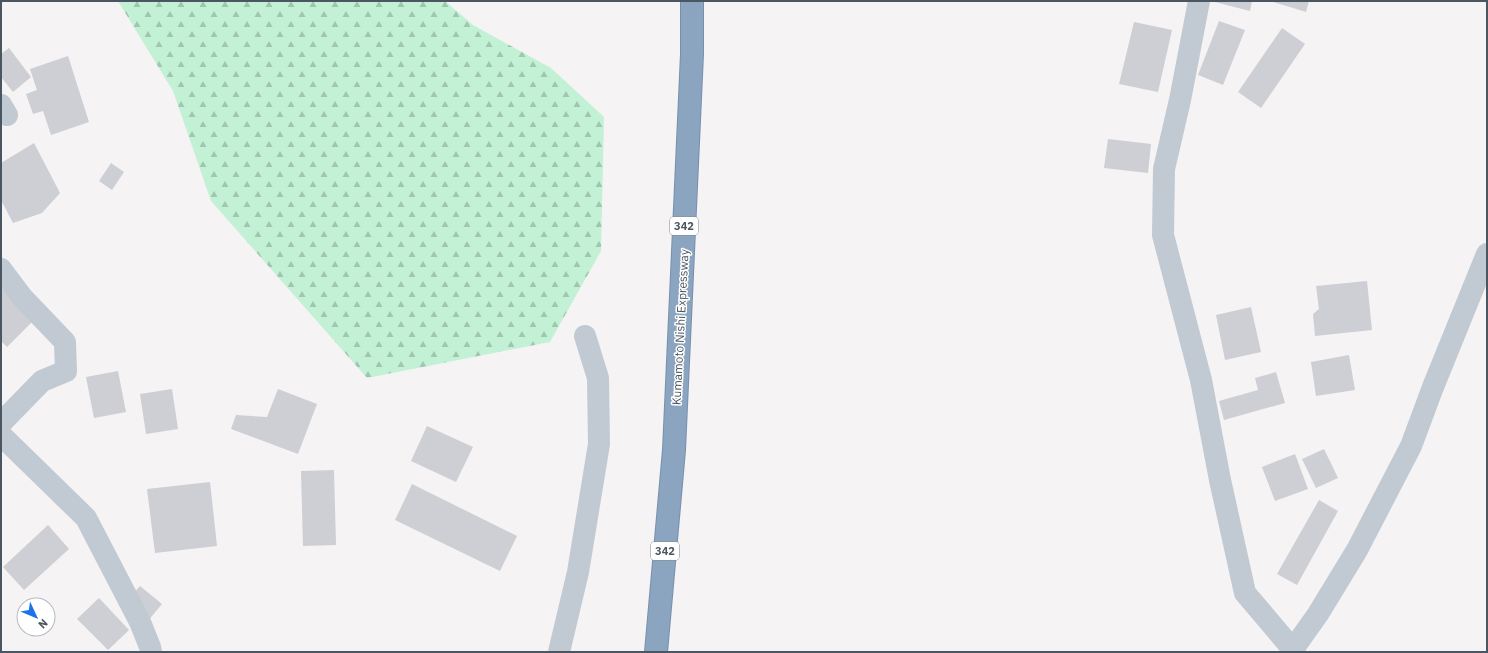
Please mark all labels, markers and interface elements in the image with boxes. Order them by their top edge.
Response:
road number: 342 [670,217,698,235]
street label: Kumamoto Nishi Expressway [668,249,692,405]
road number: 342 [651,542,679,560]
north arrow [16,597,56,637]
text: N [35,616,51,632]

